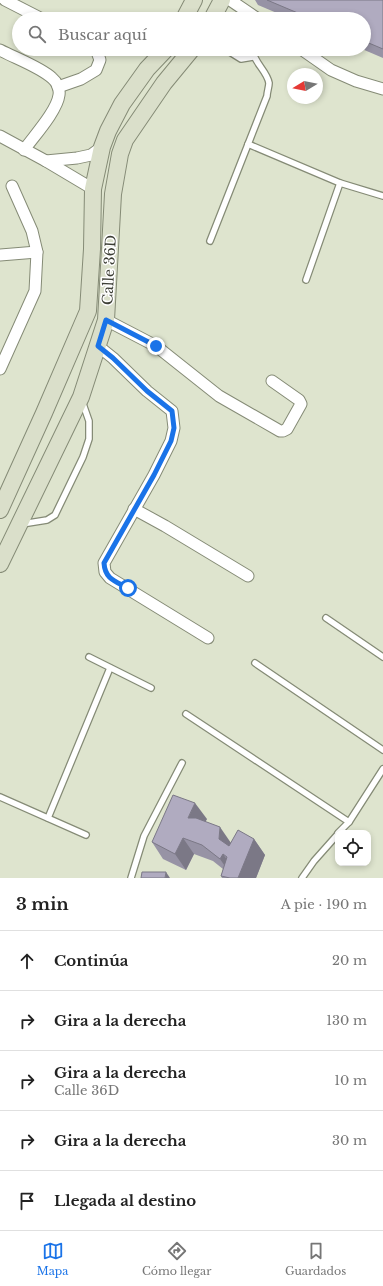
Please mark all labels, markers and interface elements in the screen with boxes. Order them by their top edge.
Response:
search box [12,12,371,56]
icon: search [26,23,48,45]
text: Buscar aquí [58,25,147,44]
north arrow [287,68,323,104]
street label: Calle 36D [98,235,120,305]
route end [147,337,165,355]
route start [119,579,137,597]
map controls [335,830,371,866]
button: locate [335,830,371,866]
text: 3 min [16,894,69,915]
text: A pie · 190 m [281,896,367,913]
icon: ahead [16,950,38,972]
text: Continúa [54,951,128,970]
text: 20 m [332,952,367,969]
icon: right [16,1010,38,1032]
text: Gira a la derecha [54,1011,186,1030]
text: 130 m [326,1012,367,1029]
text: Gira a la derecha [54,1063,186,1082]
icon: right [16,1070,38,1092]
text: 10 m [334,1072,367,1089]
text: Calle 36D [54,1082,119,1099]
icon: right [16,1130,38,1152]
text: Gira a la derecha [54,1131,186,1150]
text: 30 m [332,1132,367,1149]
icon: arrive [16,1190,38,1212]
text: Llegada al destino [54,1191,196,1210]
tab: Mapa [37,1240,68,1278]
tab: Cómo llegar [142,1240,211,1278]
tab: Guardados [285,1240,346,1278]

